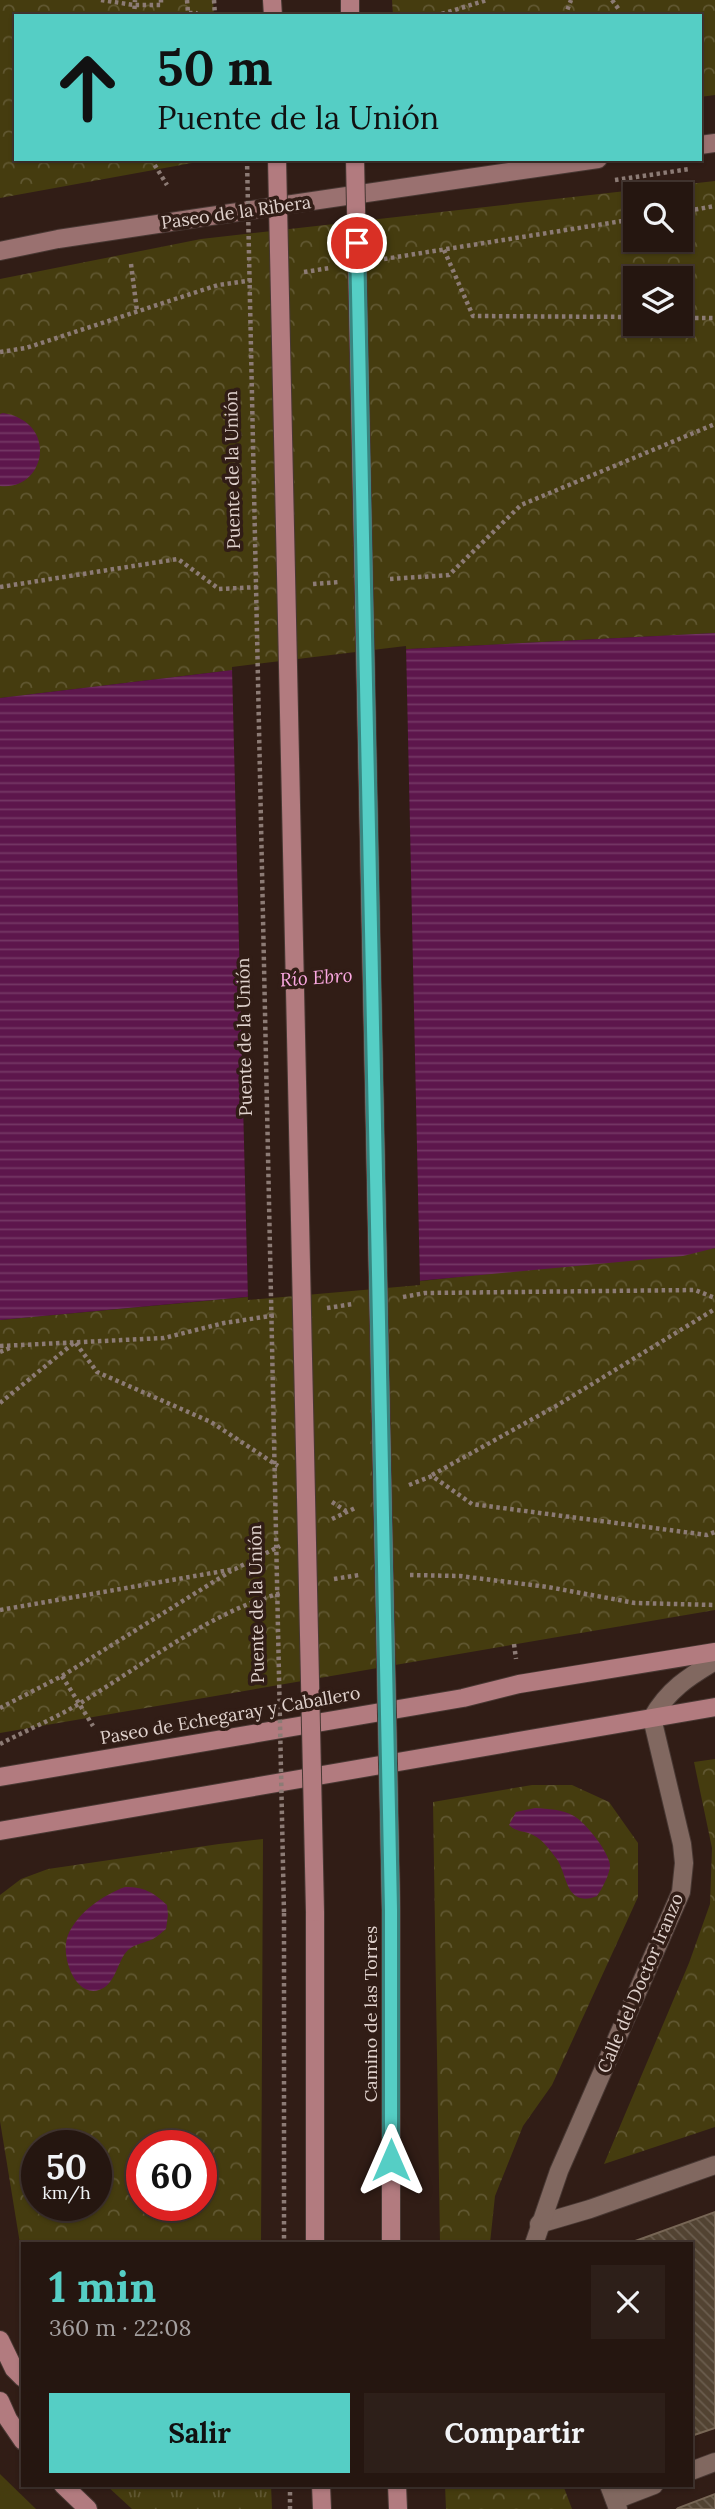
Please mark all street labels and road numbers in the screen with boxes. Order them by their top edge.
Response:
street label: Paseo de la Ribera [160,190,312,234]
street label: Puente de la Unión [219,390,245,550]
street label: Puente de la Unión [231,957,257,1117]
street label: Puente de la Unión [243,1524,269,1684]
street label: Paseo de Echegaray y Caballero [98,1681,362,1749]
street label: Calle del Doctor Iranzo [592,1890,688,2076]
street label: Camino de las Torres [359,1926,382,2102]

